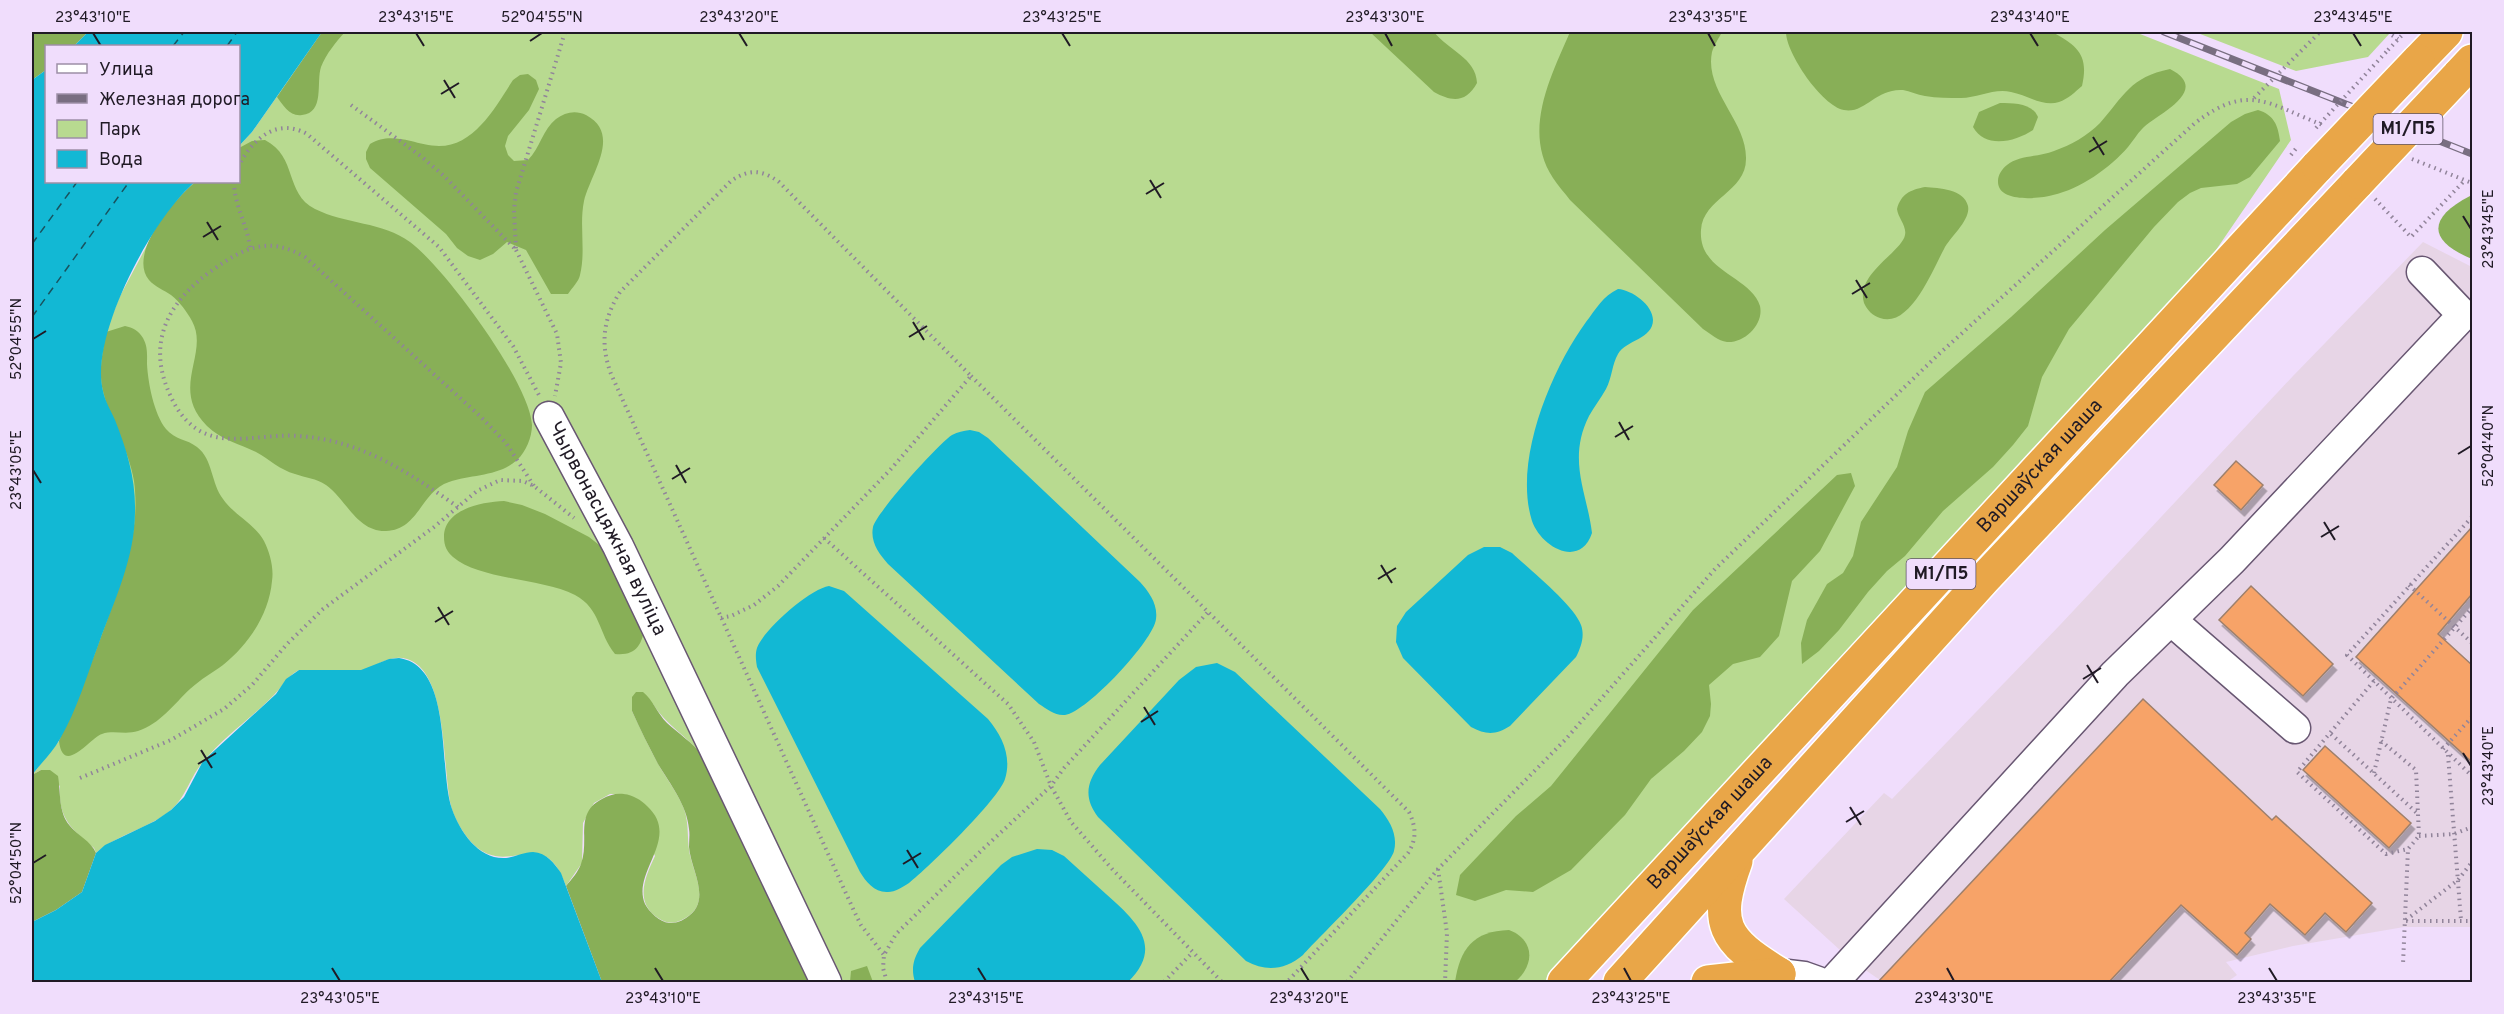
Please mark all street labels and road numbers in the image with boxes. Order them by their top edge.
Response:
road number: М1/П5 [2374,114,2442,144]
street label: Варшаўская шаша [1972,394,2109,539]
street label: Чырвонасцяжная вуліца [541,418,672,640]
road number: М1/П5 [1906,559,1976,589]
street label: Варшаўская шаша [1642,751,1779,896]

